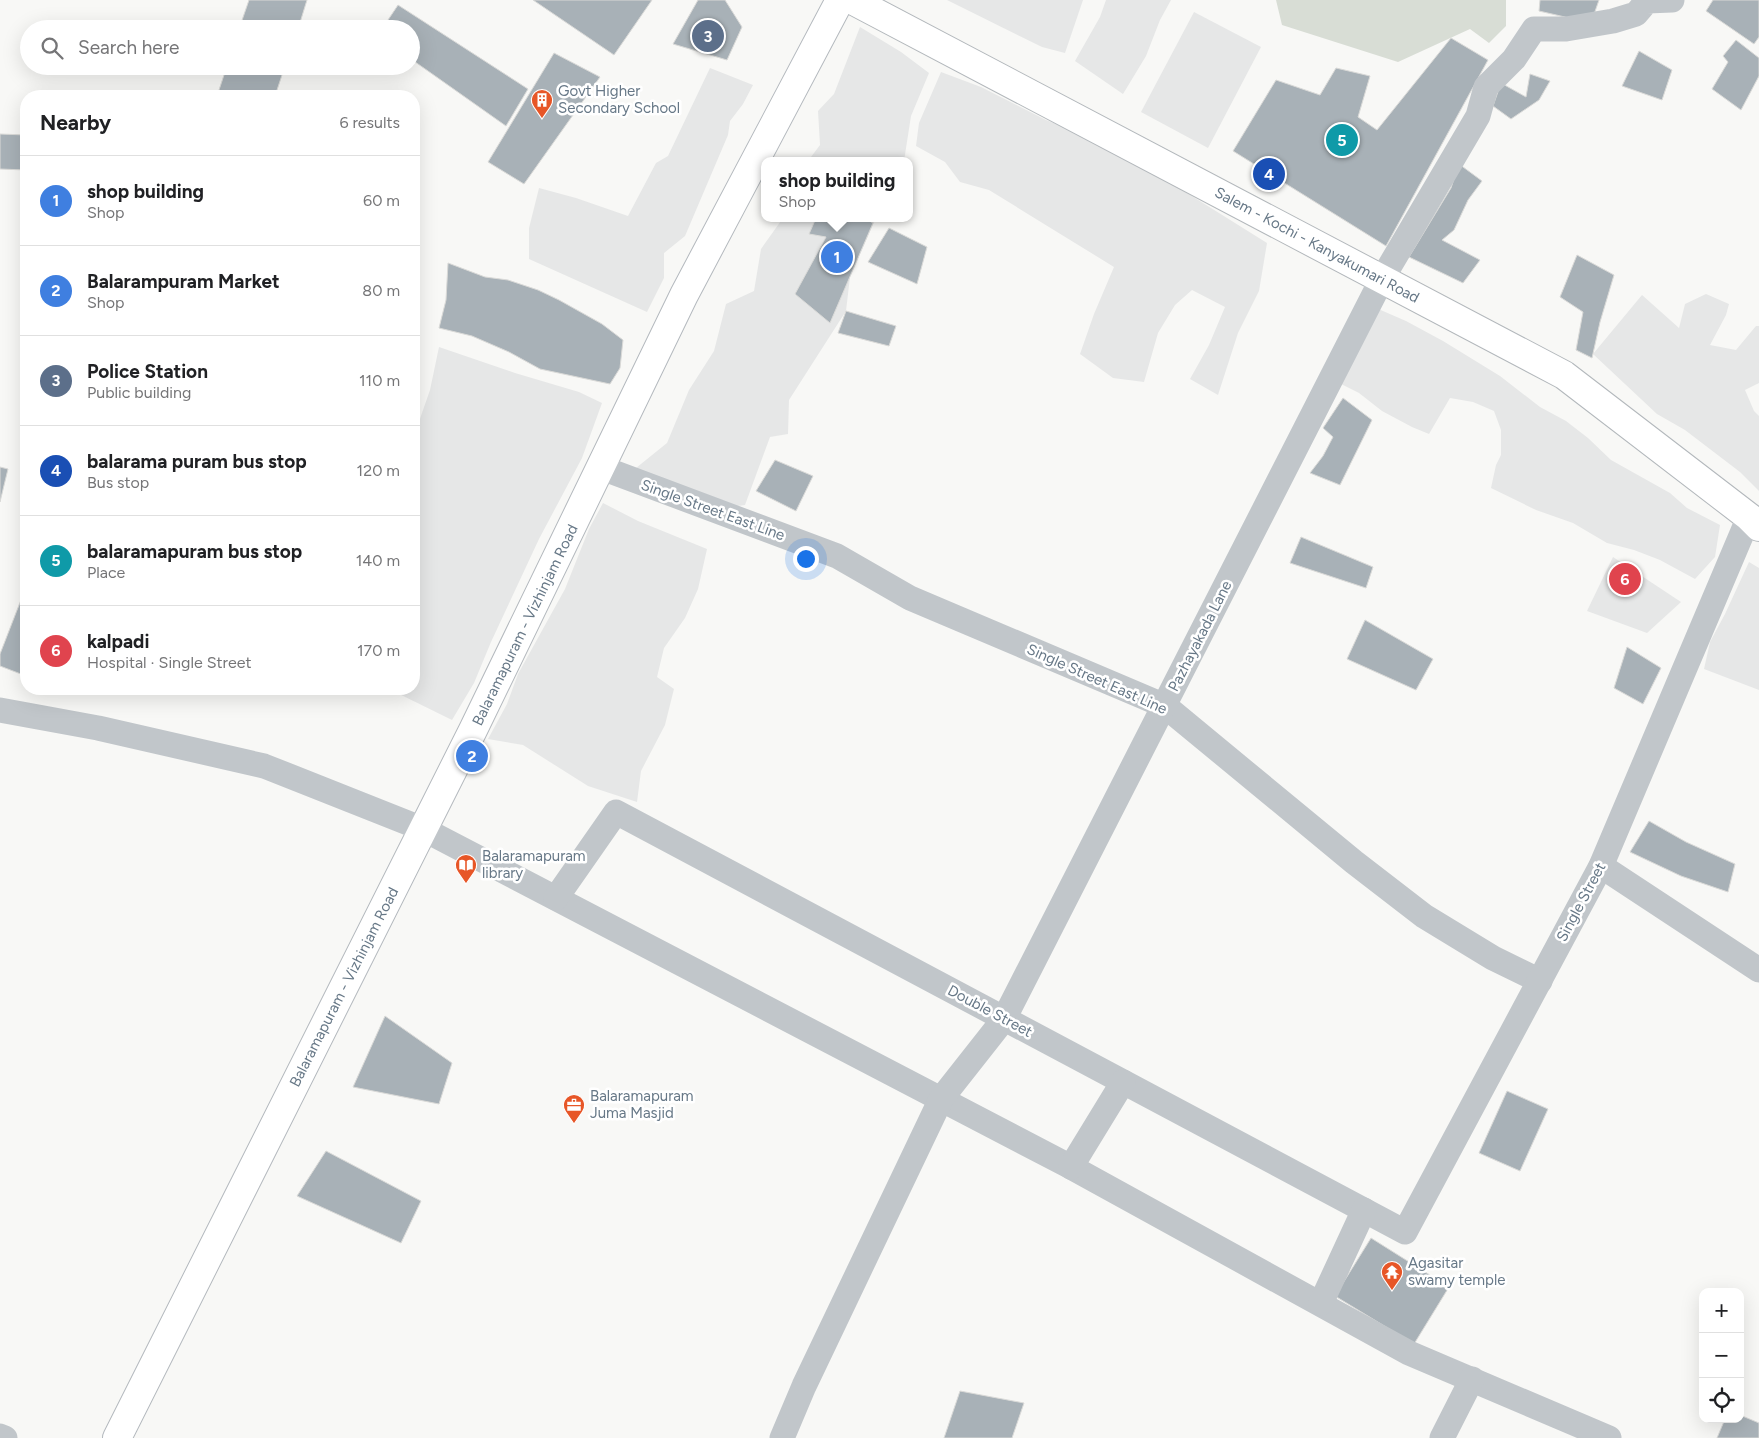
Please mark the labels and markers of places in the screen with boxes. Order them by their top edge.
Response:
pin: 3 [692,17,724,55]
place label: Govt Higher Secondary School [558,82,680,117]
building icon: Govt Higher Secondary School [530,88,554,119]
pin: 5 [1326,121,1358,159]
pin: 4 [1253,155,1285,193]
pin: 1 [821,238,853,276]
pin: 6 [1609,560,1641,598]
pin: 2 [456,737,488,775]
place label: Balaramapuram library [482,847,586,882]
library icon: Balaramapuram library [454,853,478,884]
place label: Balaramapuram Juma Masjid [590,1087,694,1122]
office icon: Balaramapuram Juma Masjid [562,1093,586,1124]
place label: Agasitar swamy temple [1408,1254,1505,1289]
temple icon: Agasitar swamy temple [1380,1260,1404,1291]

